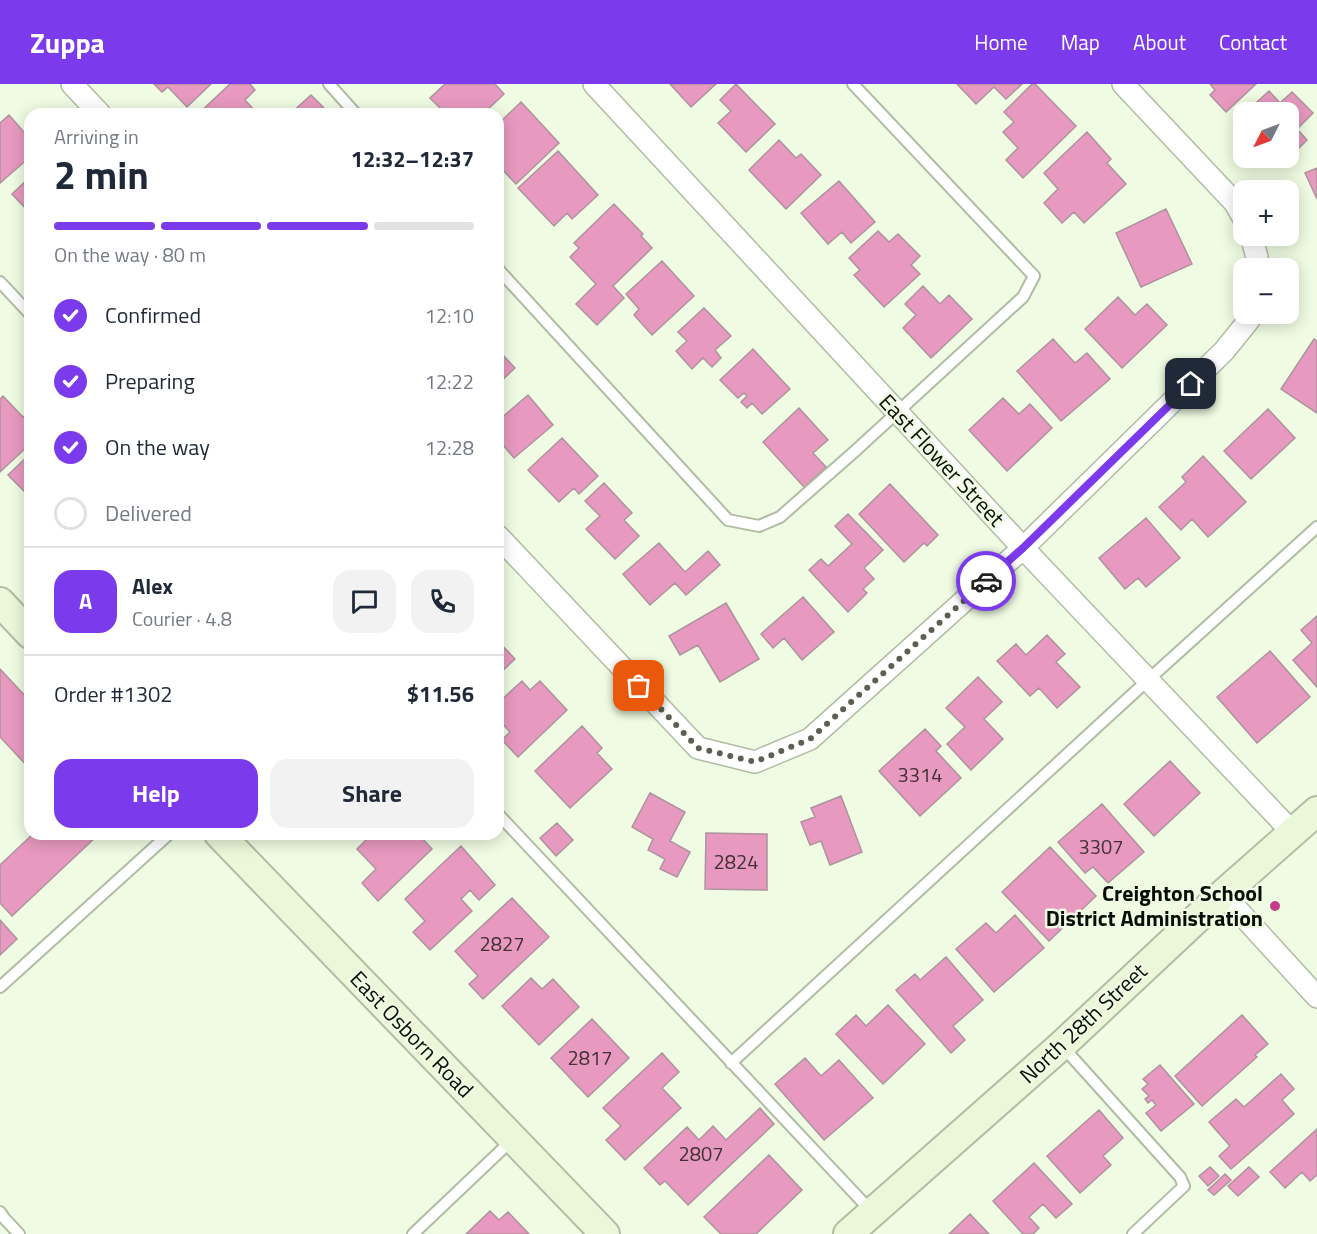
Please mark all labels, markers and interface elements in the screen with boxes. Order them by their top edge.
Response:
text: Zuppa [30,21,105,64]
text: Home [974,26,1028,58]
text: Map [1061,26,1100,58]
text: About [1133,26,1186,58]
text: Contact [1219,26,1287,58]
north arrow [1233,102,1299,168]
map controls [1233,102,1299,324]
text: Arriving in [54,121,139,152]
text: 12:32–12:37 [351,142,474,176]
text: 2 min [54,145,149,204]
button: + [1233,180,1299,246]
text: On the way · 80 m [54,239,206,270]
button: − [1233,258,1299,324]
text: Confirmed [105,298,201,332]
icon: check [54,299,87,332]
text: 12:10 [425,300,474,331]
pin [1165,358,1216,409]
text: Preparing [105,364,195,398]
icon: check [54,365,87,398]
text: 12:22 [425,366,474,397]
icon: home [1174,367,1207,400]
street label: East Flower Street [871,386,1013,534]
text: On the way [105,430,210,464]
icon: check [54,431,87,464]
text: 12:28 [425,432,474,463]
text: Delivered [105,496,192,530]
courier [956,551,1016,611]
icon: car [970,565,1003,598]
text: Alex [132,569,173,603]
button: chat [333,570,396,633]
button: phone [411,570,474,633]
text: A [79,584,92,618]
text: Courier · 4.8 [132,603,232,634]
pin [613,660,664,711]
icon: bag [622,669,655,702]
text: Order #1302 [54,677,173,711]
text: $11.56 [407,677,474,711]
button: Help [54,759,258,828]
button: Share [270,759,474,828]
house number: 3314 [898,759,942,790]
house number: 3307 [1079,831,1123,862]
house number: 2824 [714,846,758,877]
place label: Creighton School District Administration [1046,876,1263,935]
marker: Creighton School District Administration [1268,899,1282,913]
house number: 2827 [480,928,524,959]
street label: North 28th Street [1011,954,1155,1091]
street label: East Osborn Road [342,963,482,1105]
house number: 2817 [568,1042,612,1073]
house number: 2807 [679,1138,723,1169]

